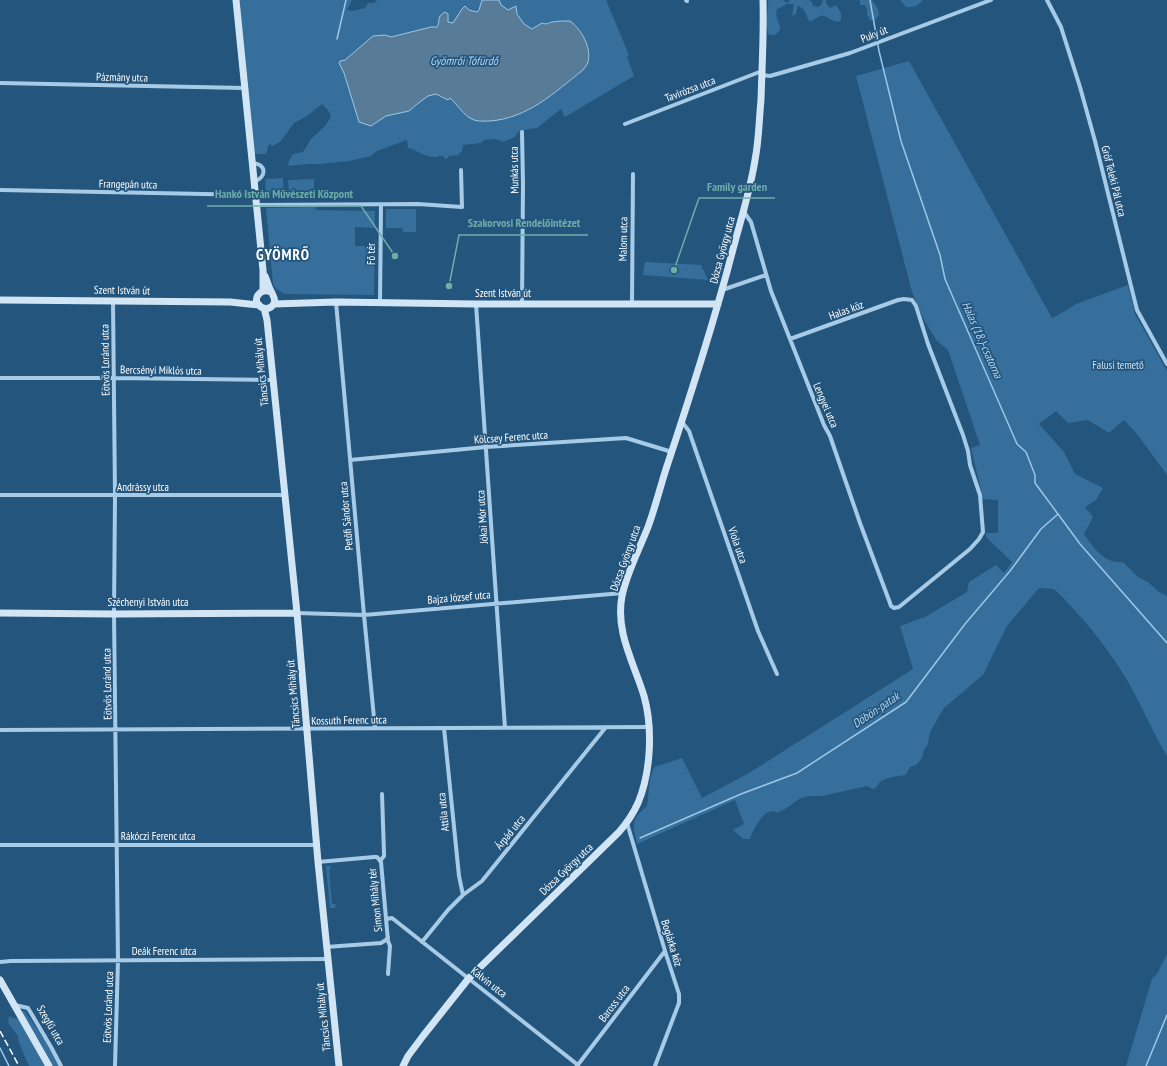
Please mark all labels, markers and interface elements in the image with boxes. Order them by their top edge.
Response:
street label: Puky út [859,23,889,45]
water label: Gyömrői Tófürdő [430,53,500,68]
street label: Pázmány utca [96,70,148,84]
street label: Tavirózsa utca [663,73,717,105]
street label: Gróf Teleki Pál utca [1098,144,1130,218]
street label: Munkás utca [507,146,521,194]
callout: Family garden [699,174,775,198]
street label: Frangepán utca [99,176,157,192]
text: Family garden [707,179,767,194]
callout: Hankó István Művészeti Központ [207,182,361,206]
text: Hankó István Művészeti Központ [215,186,354,201]
callout: Szakorvosi Rendelőintézet [459,211,588,235]
text: Szakorvosi Rendelőintézet [468,215,581,230]
street label: Dózsa György utca [706,215,738,285]
street label: Malom utca [616,217,630,261]
street label: Fő tér [364,243,378,265]
district label: GYÖMRŐ [256,245,310,264]
street label: Szent István út [94,283,150,297]
street label: Szent István út [475,286,531,300]
street label: Halas köz [827,297,865,323]
water label: Halas (18.)-csatorna [959,299,1007,382]
street label: Eötvös Loránd utca [97,324,113,396]
street label: Táncsics Mihály út [250,337,272,407]
park label: Falusi temető [1092,358,1144,372]
street label: Bercsényi Miklós utca [120,362,202,378]
street label: Lengyel utca [810,380,842,430]
street label: Kölcsey Ferenc utca [474,427,548,447]
street label: Andrássy utca [117,480,169,494]
street label: Petőfi Sándor utca [336,481,356,551]
street label: Jókai Mór utca [473,490,491,545]
street label: Dózsa György utca [607,523,643,593]
street label: Viola utca [725,524,751,565]
street label: Bajza József utca [427,587,491,607]
street label: Széchenyi István utca [107,595,189,609]
street label: Eötvös Loránd utca [99,648,115,720]
street label: Táncsics Mihály út [283,659,303,729]
water label: Döbön-patak [849,688,903,731]
street label: Kossuth Ferenc utca [311,712,387,728]
street label: Attila utca [434,792,452,832]
street label: Árpád utca [492,812,528,852]
street label: Rákóczi Ferenc utca [121,829,195,843]
street label: Dózsa György utca [536,840,596,898]
street label: Simon Mihály tér [365,867,385,933]
street label: Boglárka köz [658,918,686,968]
street label: Deák Ferenc utca [132,944,196,958]
street label: Kálvin utca [468,963,510,1001]
street label: Eötvös Loránd utca [100,971,116,1043]
street label: Táncsics Mihály út [312,982,334,1052]
street label: Baross utca [595,982,633,1024]
street label: Szegfű utca [34,1003,68,1047]

